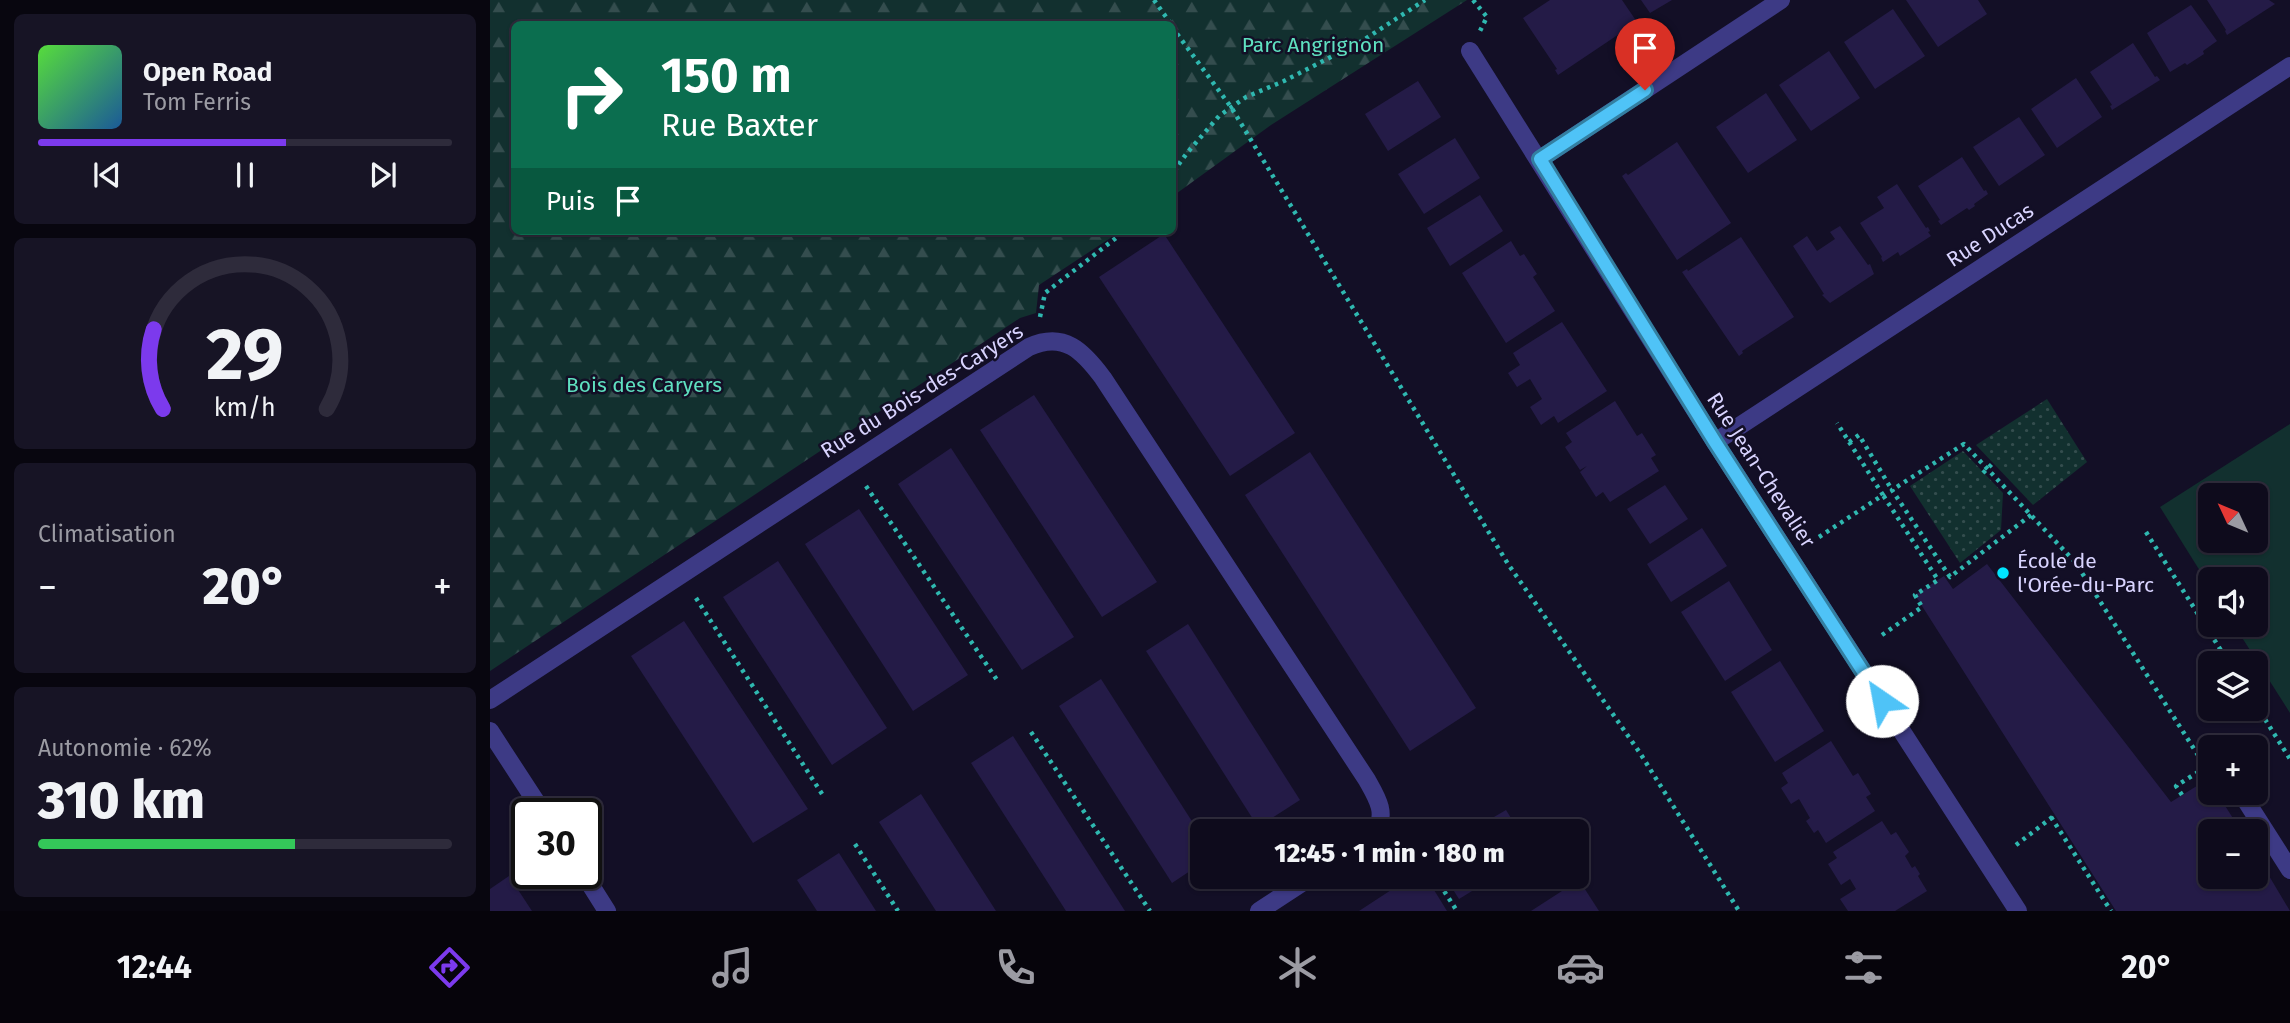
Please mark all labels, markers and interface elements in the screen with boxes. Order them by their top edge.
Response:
pin [1615,18,1675,90]
icon: arrive [1626,29,1664,67]
park label: Parc Angrignon [1242,32,1384,58]
text: 150 m [661,46,792,105]
icon: right [546,49,637,140]
text: Open Road [143,57,272,88]
text: Tom Ferris [143,88,251,116]
text: Rue Baxter [661,106,818,144]
icon: previous [88,156,126,194]
icon: pause [226,156,264,194]
icon: next [364,156,402,194]
icon: arrive [609,182,647,220]
text: Puis [546,186,595,217]
street label: Rue Ducas [1942,197,2039,273]
text: 29 [206,312,284,399]
street label: Rue du Bois-des-Caryers [816,318,1028,464]
park label: Bois des Caryers [566,372,722,398]
street label: Rue Jean-Chevalier [1701,388,1821,552]
text: km/h [214,393,276,423]
north arrow [2198,483,2268,553]
map controls [2198,483,2268,889]
text: Climatisation [38,520,176,548]
place label: École de l'Orée-du-Parc [2017,548,2154,598]
text: 20° [202,555,288,618]
text: − [38,564,57,610]
text: + [433,564,452,610]
marker: École de l'Orée-du-Parc [1995,565,2011,581]
button: sound [2198,567,2268,637]
button: layers [2198,651,2268,721]
position arrow [1845,664,1919,738]
text: Autonomie · 62% [38,734,212,762]
button: + [2198,735,2268,805]
text: 310 km [38,769,205,832]
speed limit sign: 30 [511,798,602,889]
button: − [2198,819,2268,889]
text: 12:45 · 1 min · 180 m [1274,838,1505,869]
icon: directions [425,943,474,992]
icon: music [708,943,757,992]
icon: phone [991,943,1040,992]
icon: climate [1273,943,1322,992]
icon: car [1556,943,1605,992]
icon: filters [1839,943,1888,992]
text: 12:44 [117,948,192,986]
text: 20° [2121,948,2173,986]

